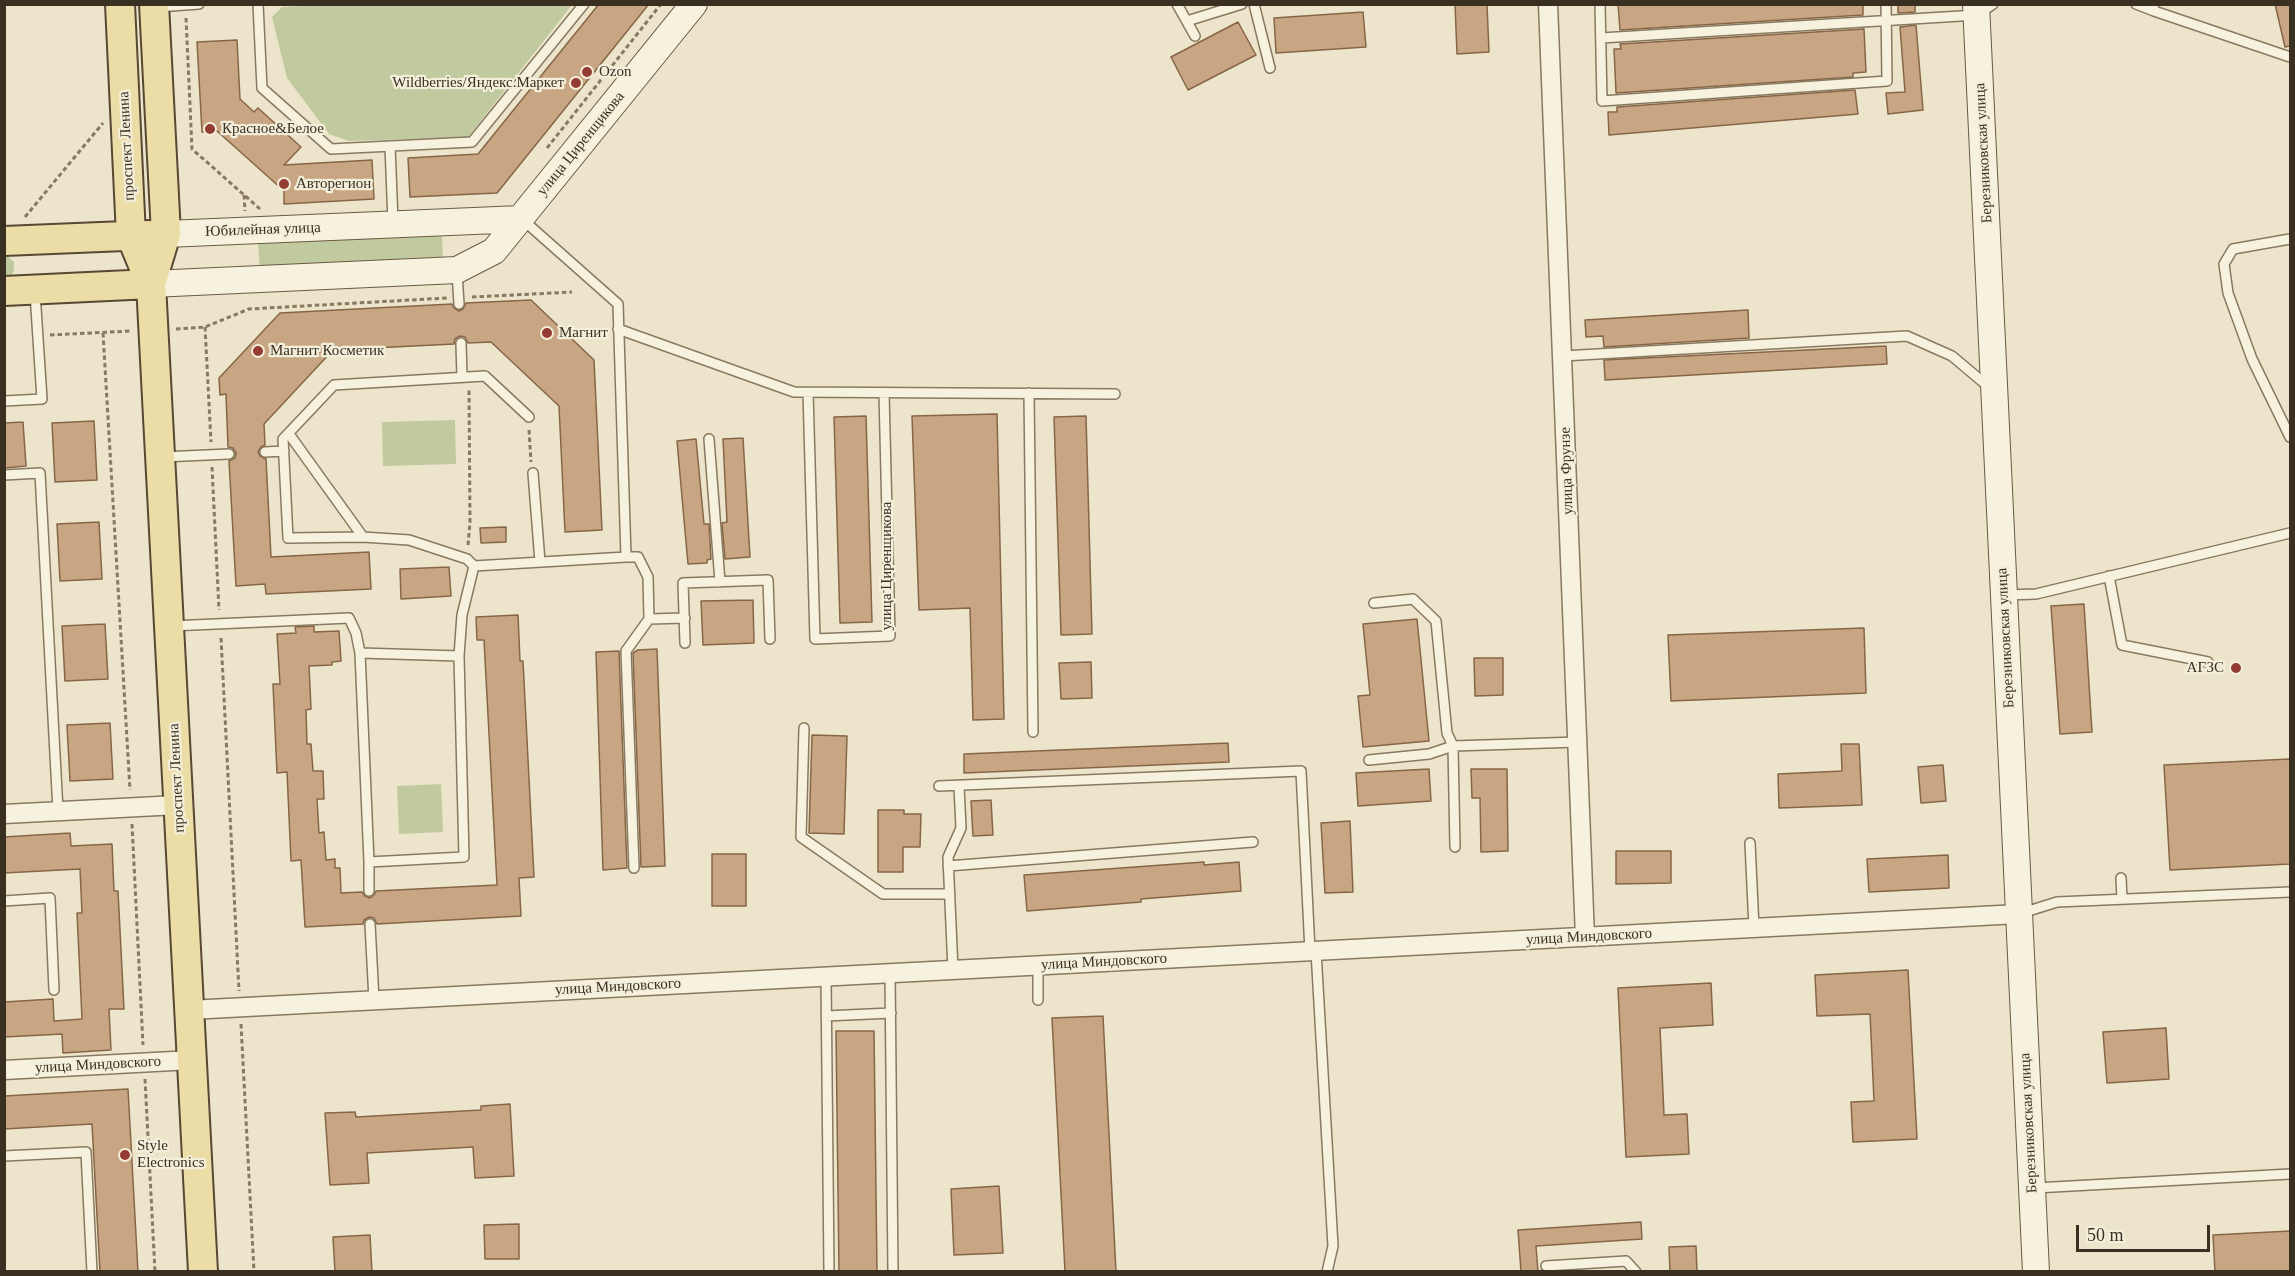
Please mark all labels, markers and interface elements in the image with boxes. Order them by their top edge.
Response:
place label: Ozon [599,63,631,81]
marker: Ozon [580,65,594,79]
place label: Wildberries/Яндекс.Маркет [392,74,564,92]
marker: Wildberries/Яндекс.Маркет [569,76,583,90]
street label: Березниковская улица [1971,82,1997,224]
street label: улица Циренщикова [533,88,629,200]
street label: проспект Ленина [115,91,139,201]
place label: Красное&Белое [222,120,324,138]
marker: Красное&Белое [203,122,217,136]
place label: Авторегион [296,175,371,193]
marker: Авторегион [277,177,291,191]
street label: Юбилейная улица [205,219,321,241]
place label: Магнит [559,324,608,342]
marker: Магнит [540,326,554,340]
place label: Магнит Косметик [270,342,384,360]
marker: Магнит Косметик [251,344,265,358]
street label: улица Фрунзе [1556,427,1578,515]
street label: улица Циренщикова [878,502,896,630]
street label: Березниковская улица [1993,567,2019,709]
place label: АГЗС [2187,659,2224,677]
marker: АГЗС [2229,661,2243,675]
street label: проспект Ленина [165,723,189,833]
street label: улица Миндовского [1525,925,1653,949]
street label: улица Миндовского [1040,950,1168,974]
street label: улица Миндовского [554,975,682,999]
street label: Березниковская улица [2016,1052,2042,1194]
street label: улица Миндовского [34,1053,162,1077]
place label: Style Electronics [137,1137,204,1172]
marker: Style Electronics [118,1148,132,1162]
scale bar [2079,1213,2212,1251]
text: 50 m [2087,1225,2124,1245]

